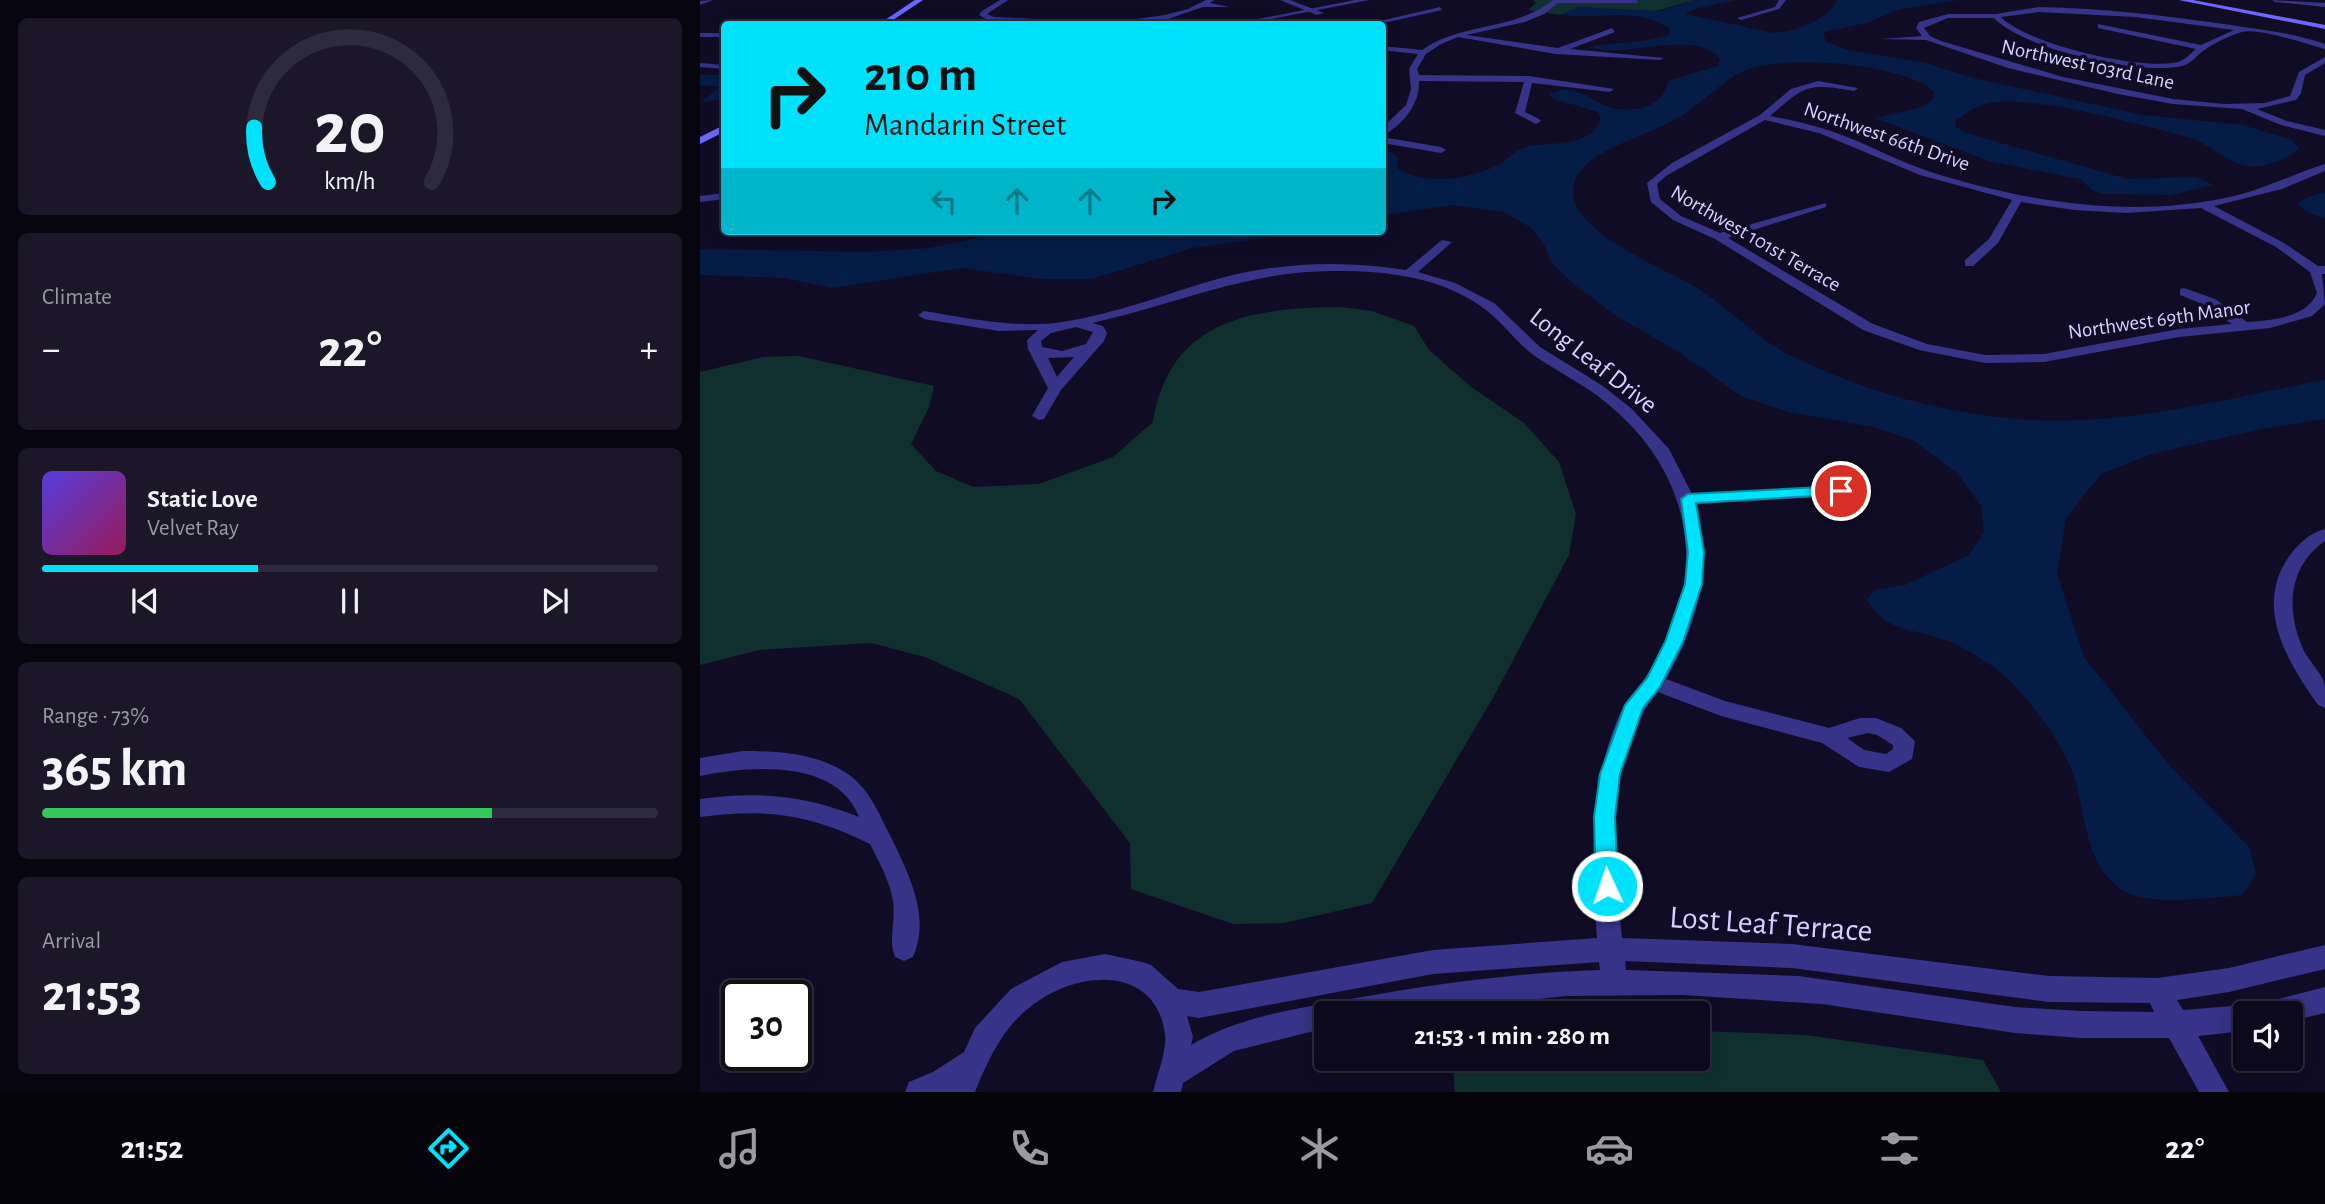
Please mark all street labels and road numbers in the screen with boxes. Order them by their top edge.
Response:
street label: Northwest 103rd Lane [1999,36,2176,93]
street label: Northwest 66th Drive [1801,98,1973,175]
street label: Northwest 101st Terrace [1667,181,1844,296]
street label: Northwest 69th Manor [2067,296,2252,343]
street label: Long Leaf Drive [1525,303,1662,418]
street label: Lost Leaf Terrace [1668,901,1874,947]

